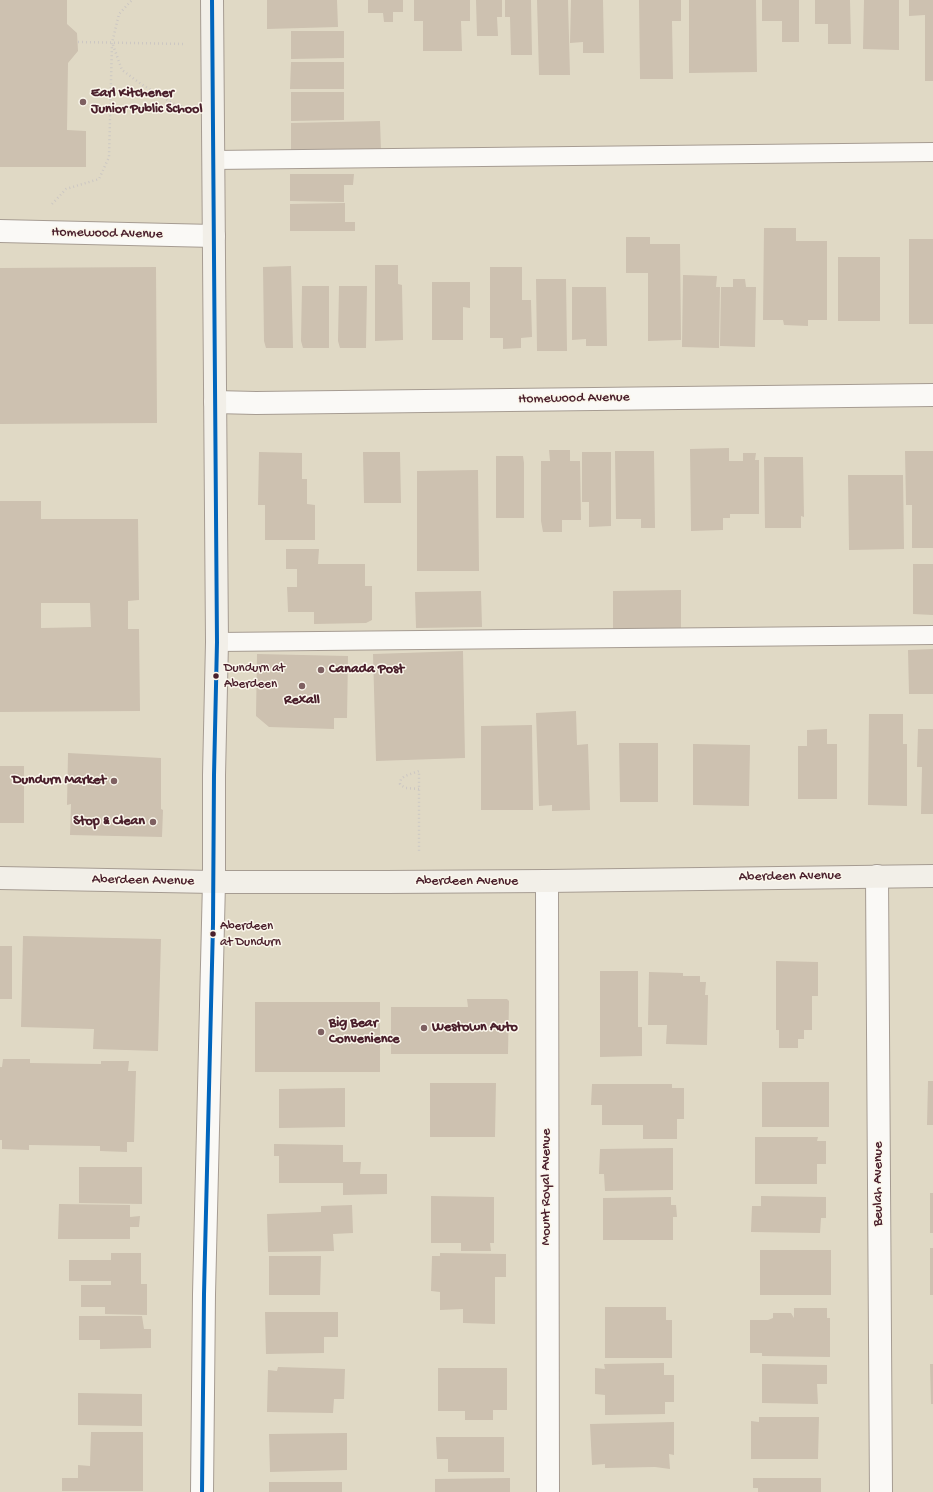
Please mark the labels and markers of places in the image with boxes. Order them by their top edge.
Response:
place label: Earl Kitchener Junior Public School [91,86,202,118]
marker: Earl Kitchener Junior Public School [78,97,88,107]
place label: Dundurn at Aberdeen [224,661,285,692]
place label: Canada Post [329,662,404,678]
marker: Canada Post [316,665,326,675]
marker: Dundurn at Aberdeen [211,671,221,681]
marker: Rexall [297,681,307,691]
place label: Rexall [284,693,320,709]
place label: Dundurn Market [12,773,106,789]
marker: Dundurn Market [109,776,119,786]
place label: Stop & Clean [73,814,145,830]
marker: Stop & Clean [148,817,158,827]
place label: Aberdeen at Dundurn [220,919,281,950]
marker: Aberdeen at Dundurn [208,929,218,939]
place label: Big Bear Convenience [329,1016,399,1048]
place label: Westown Auto [432,1020,518,1036]
marker: Westown Auto [419,1023,429,1033]
marker: Big Bear Convenience [316,1027,326,1037]

